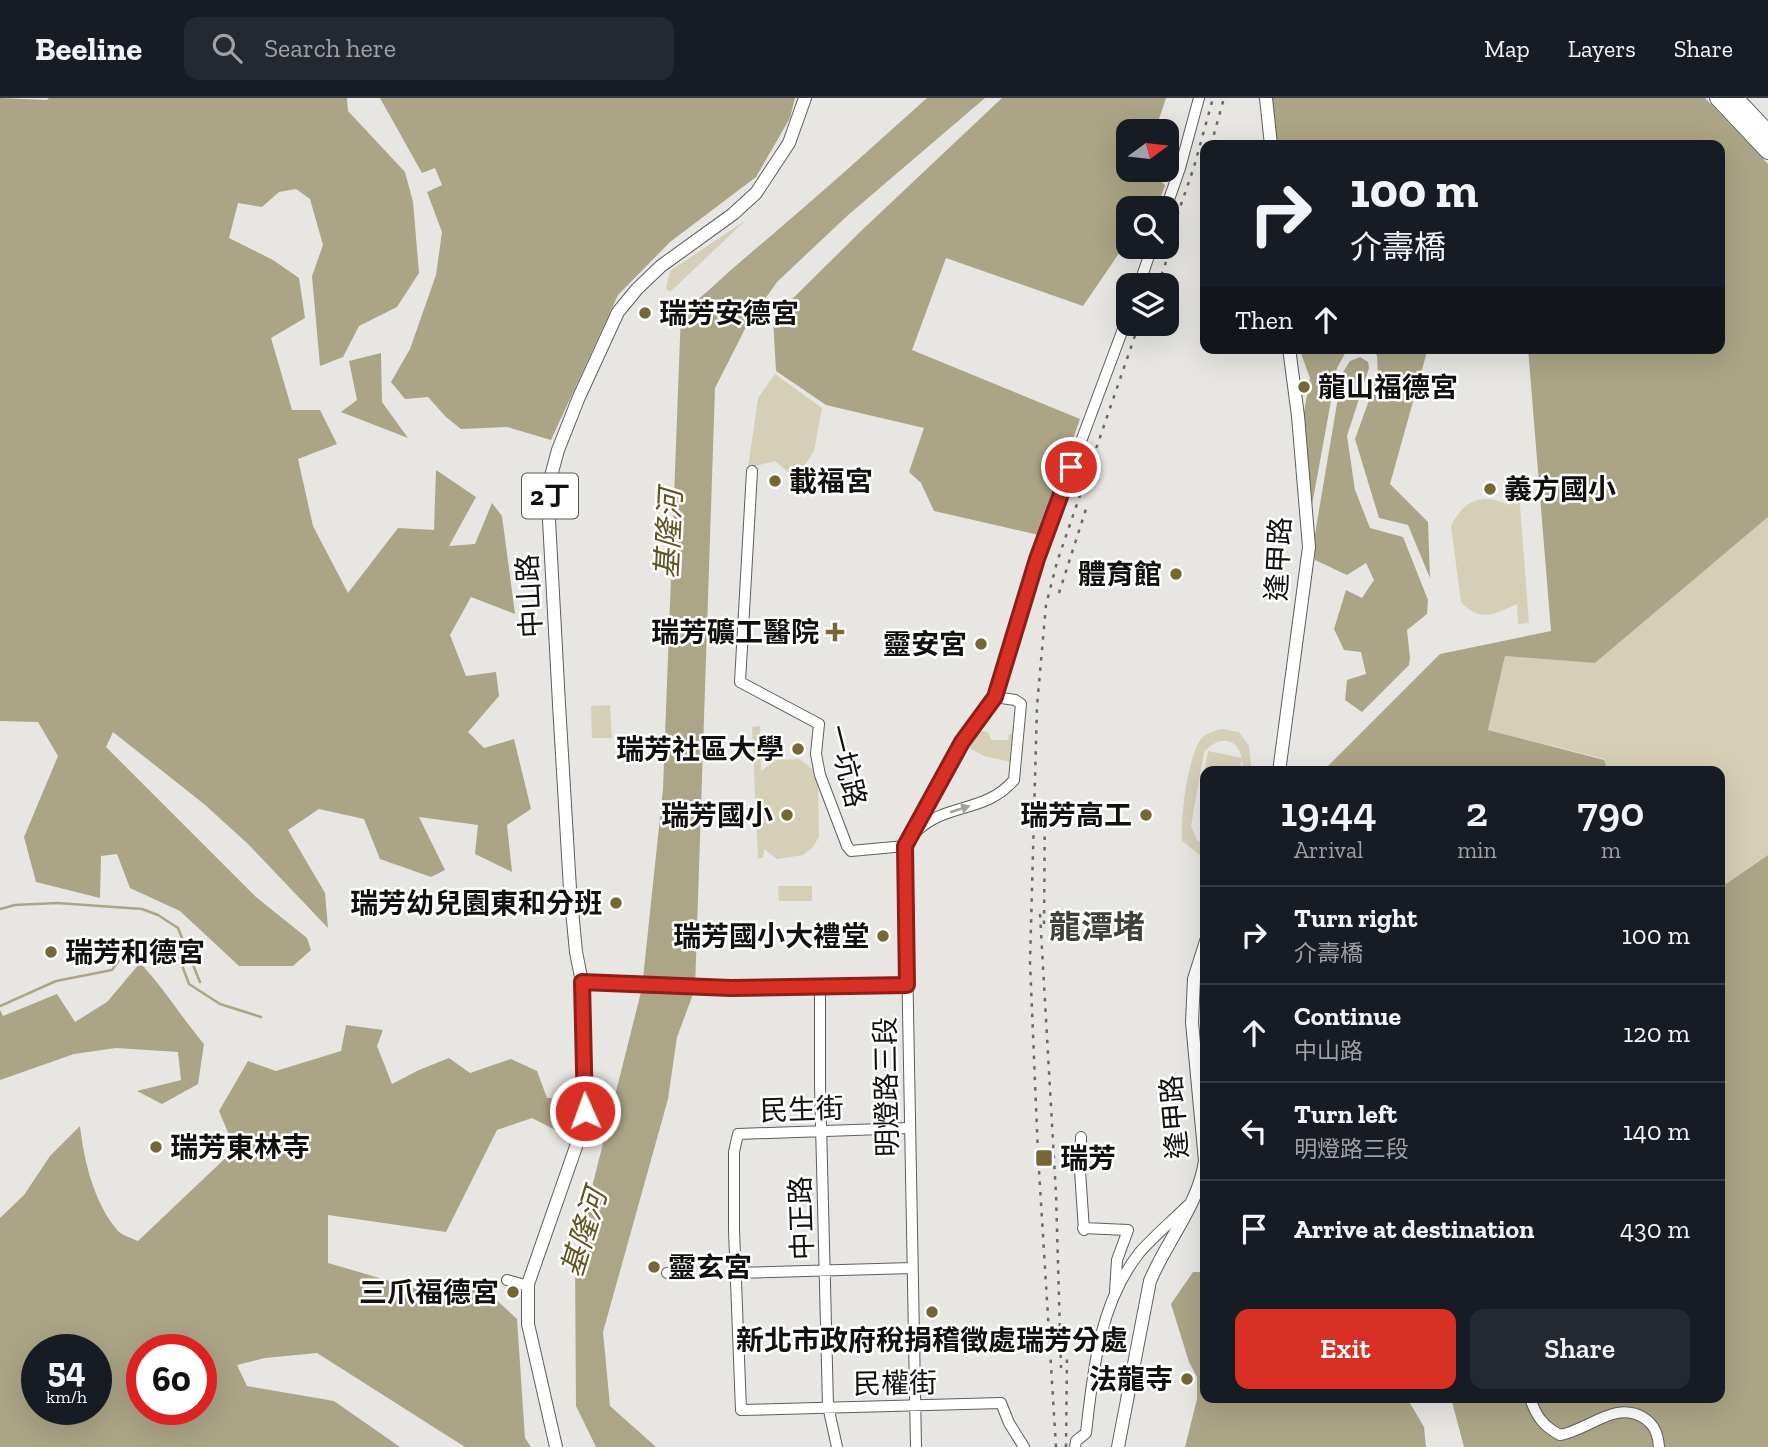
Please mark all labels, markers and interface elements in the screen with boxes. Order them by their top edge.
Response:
search box [184,17,674,80]
text: Beeline [35,29,142,68]
icon: search [208,29,246,67]
text: Search here [264,32,396,64]
text: Map [1484,34,1530,63]
text: Layers [1568,34,1636,63]
text: Share [1674,34,1733,63]
north arrow [1116,119,1180,182]
map controls [1116,119,1179,336]
text: 100 m [1350,161,1478,220]
icon: right [1235,168,1326,259]
button: search [1116,196,1179,259]
text: 介壽橋 [1350,228,1446,266]
button: layers [1116,273,1179,336]
place label: 瑞芳安德宮 [659,297,799,330]
icon: ahead [1307,301,1345,339]
text: Then [1235,304,1293,336]
marker: 瑞芳安德宮 [637,305,653,321]
place label: 龍山福德宮 [1318,371,1458,404]
marker: 龍山福德宮 [1296,379,1312,395]
pin [1041,437,1101,497]
icon: arrive [1052,448,1090,486]
place label: 載福宮 [789,465,873,498]
marker: 載福宮 [767,473,783,489]
place label: 義方國小 [1504,473,1616,506]
road number: 2丁 [522,474,578,518]
marker: 義方國小 [1482,481,1498,497]
water label: 基隆河 [649,483,690,580]
street label: 逢甲路 [1260,516,1297,602]
street label: 中山路 [511,553,548,639]
place label: 體育館 [1078,558,1162,591]
marker: 體育館 [1168,566,1184,582]
place label: 瑞芳礦工醫院 [651,616,819,649]
marker: 瑞芳礦工醫院 [825,622,845,642]
place label: 靈安宮 [883,628,967,661]
marker: 靈安宮 [973,636,989,652]
street label: 一坑路 [820,721,873,811]
place label: 瑞芳社區大學 [616,733,784,766]
marker: 瑞芳社區大學 [790,741,806,757]
text: 19:44 [1281,786,1377,837]
text: 2 [1466,786,1488,837]
text: 790 [1577,786,1644,837]
place label: 瑞芳國小 [661,799,773,832]
place label: 瑞芳高工 [1020,799,1132,832]
one-way arrow [950,804,971,814]
marker: 瑞芳國小 [779,807,795,823]
marker: 瑞芳高工 [1138,807,1154,823]
text: Arrival [1294,836,1363,864]
text: min [1457,836,1497,864]
text: m [1601,836,1621,864]
place label: 瑞芳幼兒園東和分班 [350,887,602,920]
marker: 瑞芳幼兒園東和分班 [608,895,624,911]
text: Turn right [1294,902,1417,934]
district label: 龍潭堵 [1049,908,1145,946]
icon: right [1235,916,1273,954]
text: 100 m [1622,919,1690,951]
place label: 瑞芳國小大禮堂 [673,920,869,953]
marker: 瑞芳國小大禮堂 [875,928,891,944]
place label: 瑞芳和德宮 [65,936,205,969]
text: 介壽橋 [1294,939,1363,967]
marker: 瑞芳和德宮 [43,944,59,960]
text: Continue [1294,1000,1401,1032]
icon: ahead [1235,1014,1273,1052]
street label: 明燈路三段 [869,1017,904,1157]
text: 120 m [1623,1017,1690,1049]
text: 中山路 [1294,1037,1363,1065]
position arrow [548,1074,622,1148]
street label: 逢甲路 [1154,1074,1195,1160]
street label: 民生街 [759,1092,845,1127]
text: Turn left [1294,1098,1397,1130]
icon: left [1235,1112,1273,1150]
text: 140 m [1623,1115,1690,1147]
place label: 瑞芳東林寺 [170,1131,310,1164]
text: 明燈路三段 [1294,1135,1409,1163]
marker: 瑞芳東林寺 [148,1139,164,1155]
place label: 瑞芳 [1060,1142,1116,1175]
marker: 瑞芳 [1034,1148,1054,1168]
street label: 中正路 [784,1175,819,1261]
water label: 基隆河 [554,1180,616,1281]
icon: arrive [1235,1210,1273,1248]
text: Arrive at destination [1294,1213,1534,1245]
text: 430 m [1620,1213,1690,1245]
place label: 靈玄宮 [668,1251,752,1284]
marker: 靈玄宮 [646,1259,662,1275]
place label: 三爪福德宮 [359,1276,499,1309]
marker: 三爪福德宮 [505,1284,521,1300]
marker: 新北市政府稅捐稽徵處瑞芳分處 [924,1304,940,1320]
button: Exit [1235,1309,1456,1389]
button: Share [1470,1309,1690,1389]
place label: 新北市政府稅捐稽徵處瑞芳分處 [736,1324,1128,1357]
speed limit sign: 60 [126,1334,217,1425]
text: 54 [47,1349,86,1391]
place label: 法龍寺 [1089,1363,1173,1396]
street label: 民權街 [853,1366,937,1401]
marker: 法龍寺 [1179,1371,1195,1387]
text: km/h [46,1386,87,1408]

